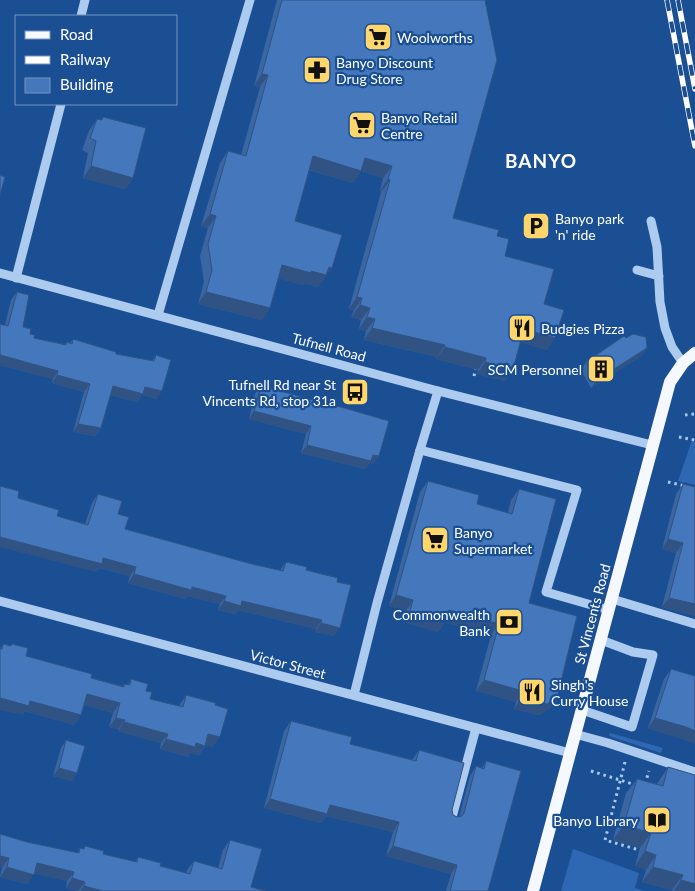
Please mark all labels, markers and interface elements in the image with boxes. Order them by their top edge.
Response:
legend [15,15,178,105]
supermarket icon: Woolworths [363,22,393,52]
text: Road [60,25,93,43]
place label: Woolworths [397,29,473,46]
text: Railway [60,50,111,68]
place label: Banyo Discount Drug Store [336,54,433,87]
pharmacy icon: Banyo Discount Drug Store [302,55,332,85]
text: Building [60,75,113,93]
place label: Banyo Retail Centre [381,109,457,142]
supermarket icon: Banyo Retail Centre [347,110,377,140]
district label: BANYO [505,149,577,172]
place label: Banyo park 'n' ride [555,210,625,243]
parking icon: Banyo park 'n' ride [521,211,551,241]
restaurant icon: Budgies Pizza [507,313,537,343]
place label: Budgies Pizza [541,320,625,337]
street label: Tufnell Road [290,329,368,365]
building icon: SCM Personnel [586,354,616,384]
place label: SCM Personnel [488,361,582,378]
place label: Tufnell Rd near St Vincents Rd, stop 31a [202,376,336,409]
bus stop icon: Tufnell Rd near St Vincents Rd, stop 31a [340,377,370,407]
place label: Banyo Supermarket [454,524,532,557]
supermarket icon: Banyo Supermarket [420,525,450,555]
street label: St Vincents Road [570,562,614,666]
place label: Commonwealth Bank [393,606,491,639]
bank icon: Commonwealth Bank [494,607,524,637]
street label: Victor Street [248,646,328,682]
place label: Singh's Curry House [551,676,628,709]
restaurant icon: Singh's Curry House [517,677,547,707]
library icon: Banyo Library [642,805,672,835]
place label: Banyo Library [553,812,639,829]

